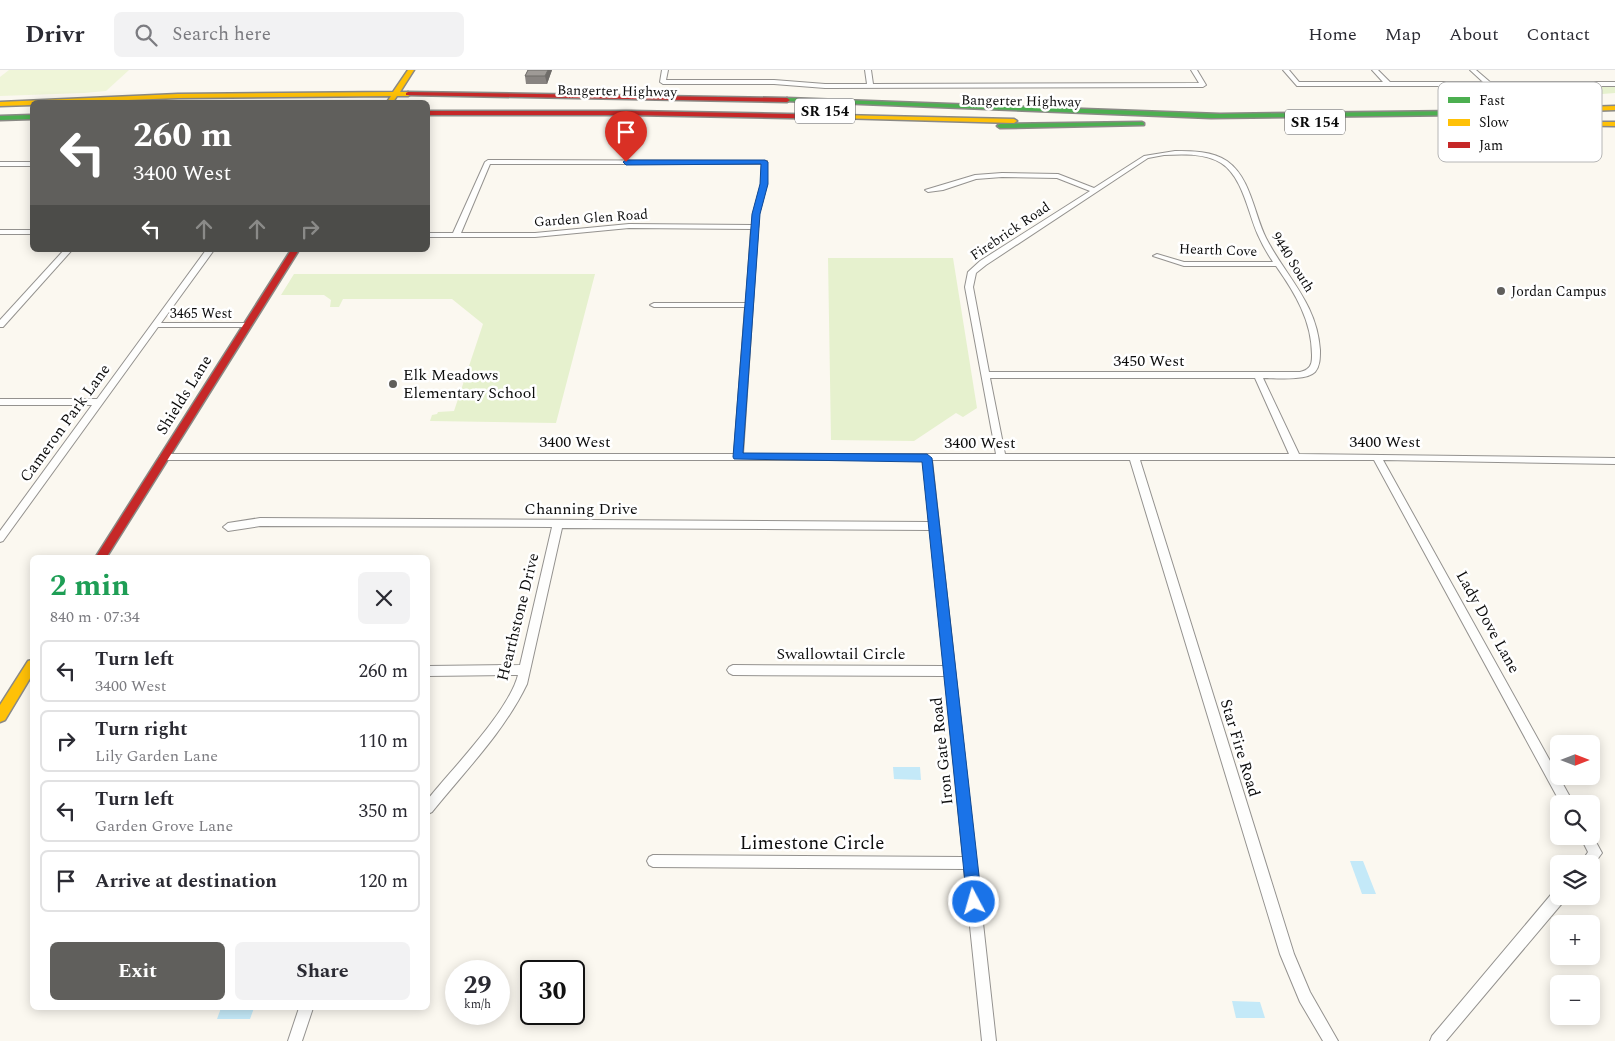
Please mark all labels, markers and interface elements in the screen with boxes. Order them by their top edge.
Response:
search box [114,12,464,57]
text: Drivr [25,17,84,53]
text: Search here [172,20,271,49]
icon: search [132,21,160,49]
text: Home [1308,21,1357,48]
text: Map [1385,21,1421,48]
text: About [1449,21,1499,48]
text: Contact [1527,21,1590,48]
street label: Bangerter Highway [557,79,678,103]
legend [1438,82,1602,162]
street label: Bangerter Highway [961,89,1082,113]
text: Fast [1479,90,1505,111]
road number: SR 154 [795,98,855,124]
text: 260 m [133,109,232,162]
road number: SR 154 [1285,110,1345,134]
pin [605,111,647,162]
text: Slow [1479,112,1509,133]
icon: arrive [612,118,640,146]
icon: left [50,120,115,185]
text: Jam [1479,135,1503,156]
text: 3400 West [133,157,231,190]
street label: Firebrick Road [966,196,1054,266]
street label: Garden Glen Road [533,204,649,232]
icon: left [137,215,165,243]
icon: ahead [190,215,218,243]
icon: ahead [243,215,271,243]
icon: right [296,215,324,243]
street label: 9440 South [1266,228,1320,296]
street label: Hearth Cove [1178,238,1258,262]
place label: Jordan Campus [1511,281,1607,302]
marker: Jordan Campus [1495,285,1507,297]
street label: 3465 West [170,303,232,324]
street label: 3450 West [1113,349,1185,373]
street label: Shields Lane [150,350,218,440]
street label: Cameron Park Lane [14,359,116,487]
place label: Elk Meadows Elementary School [403,363,536,405]
marker: Elk Meadows Elementary School [387,378,399,390]
street label: 3400 West [539,430,611,454]
street label: 3400 West [1349,430,1421,454]
street label: 3400 West [944,431,1016,455]
street label: Channing Drive [524,497,638,521]
street label: Hearthstone Drive [490,550,546,684]
text: 2 min [50,563,130,609]
street label: Lady Dove Lane [1450,566,1526,678]
button: close [358,572,410,624]
text: 840 m · 07:34 [50,605,140,629]
street label: Swallowtail Circle [777,642,906,666]
text: Turn left [95,645,174,674]
icon: left [52,657,80,685]
text: 260 m [358,657,408,686]
text: 3400 West [95,674,167,698]
street label: Iron Gate Road [924,696,960,806]
street label: Star Fire Road [1214,696,1266,800]
text: Turn right [95,715,188,744]
icon: right [52,727,80,755]
text: 110 m [358,727,408,756]
north arrow [1550,735,1600,785]
map controls [1550,735,1600,1025]
text: Lily Garden Lane [95,744,218,768]
text: Turn left [95,785,174,814]
button: search [1550,795,1600,845]
icon: left [52,797,80,825]
text: 350 m [358,797,408,826]
text: Garden Grove Lane [95,814,233,838]
street label: Limestone Circle [740,829,884,858]
button: layers [1550,855,1600,905]
icon: arrive [52,867,80,895]
text: Arrive at destination [95,867,277,896]
text: 120 m [358,867,408,896]
position arrow [947,875,999,927]
button: + [1550,915,1600,965]
button: Exit [50,942,225,1000]
button: Share [235,942,410,1000]
speed limit sign: 30 [520,960,585,1025]
text: 29 [463,967,492,1005]
button: − [1550,975,1600,1025]
text: km/h [464,995,491,1014]

